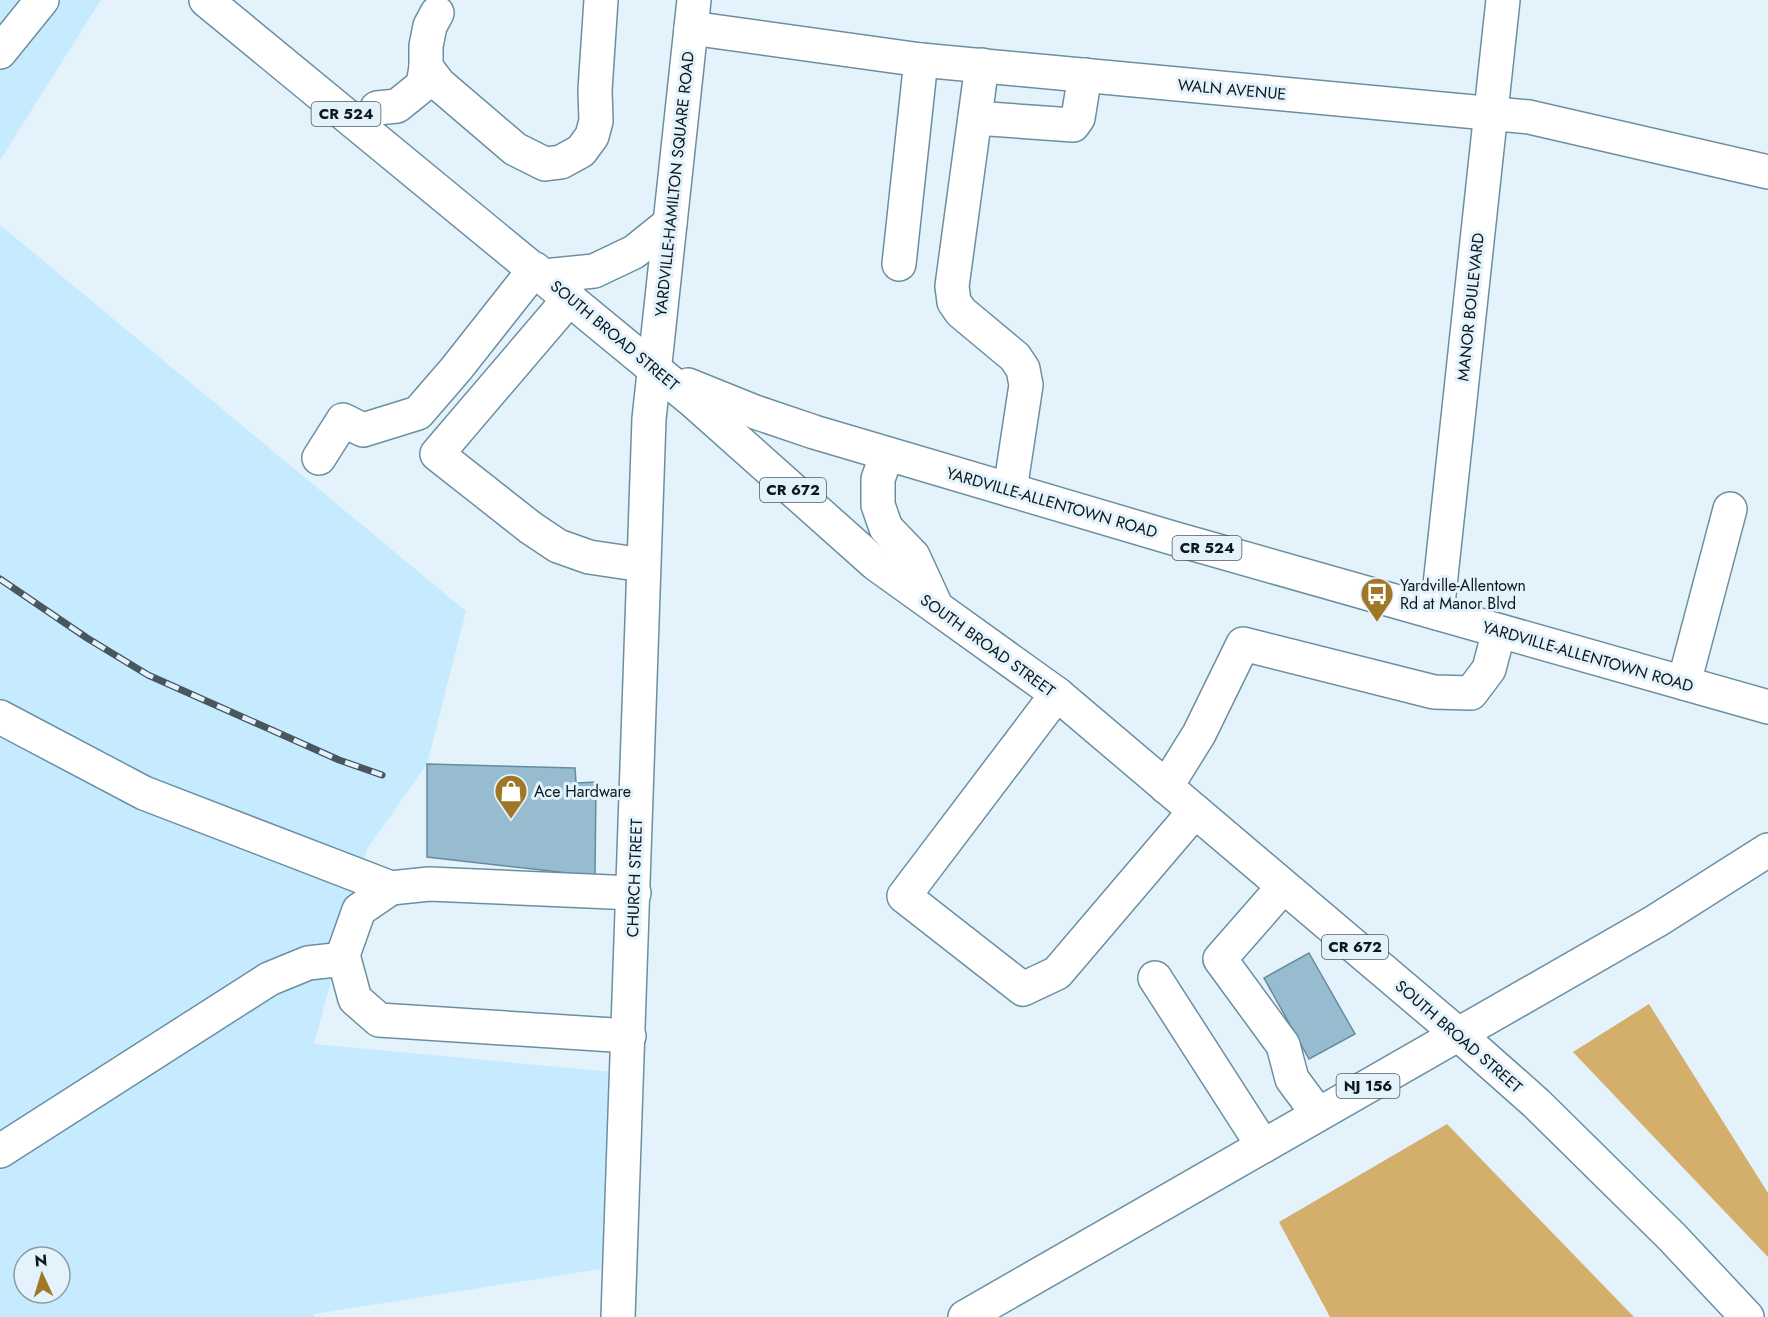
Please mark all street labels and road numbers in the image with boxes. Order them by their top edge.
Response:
street label: YARDVILLE-HAMILTON SQUARE ROAD [649,50,700,318]
street label: WALN AVENUE [1177,73,1287,106]
road number: CR 524 [312,102,380,126]
street label: MANOR BOULEVARD [1451,232,1490,382]
street label: SOUTH BROAD STREET [545,275,684,396]
street label: YARDVILLE-ALLENTOWN ROAD [943,461,1160,544]
road number: CR 672 [760,478,826,502]
road number: CR 524 [1172,536,1242,560]
street label: SOUTH BROAD STREET [916,589,1060,703]
street label: YARDVILLE-ALLENTOWN ROAD [1479,615,1696,698]
street label: CHURCH STREET [621,818,648,938]
road number: CR 672 [1322,935,1388,959]
street label: SOUTH BROAD STREET [1390,975,1528,1098]
road number: NJ 156 [1336,1074,1400,1098]

